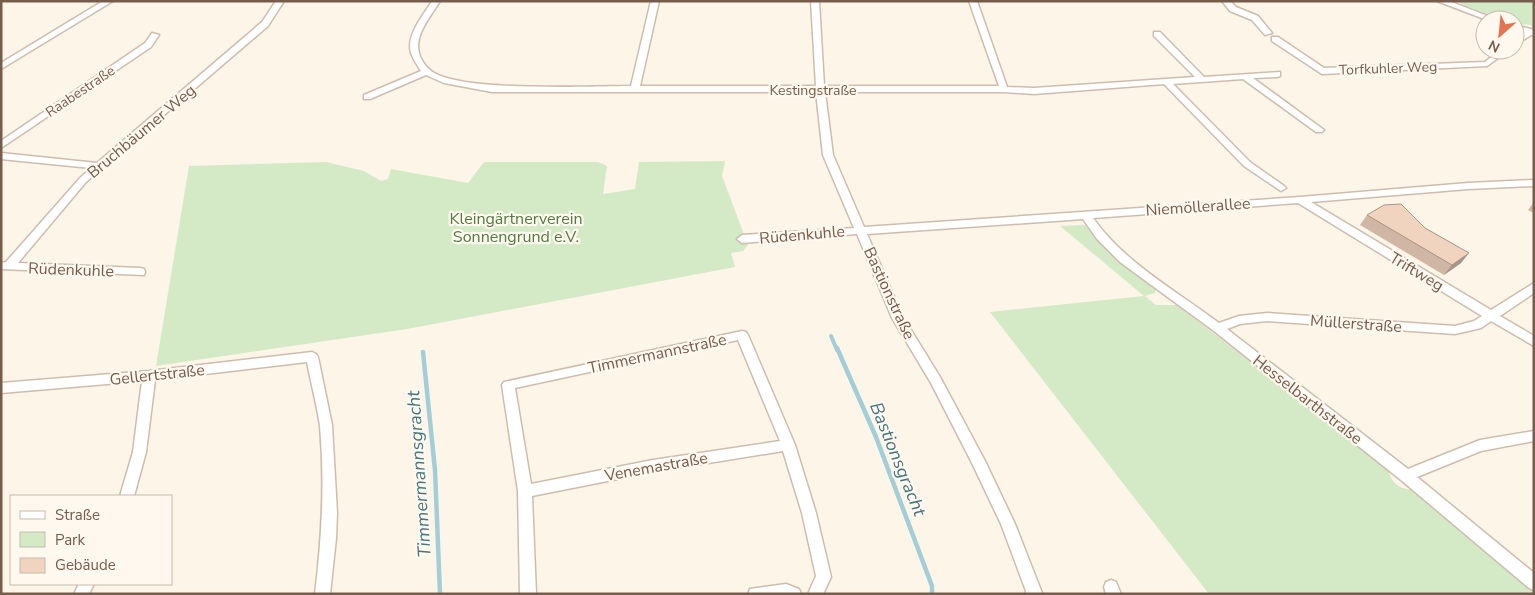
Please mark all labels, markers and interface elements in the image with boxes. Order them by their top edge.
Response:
north arrow [1475,10,1525,60]
text: N [1485,35,1503,57]
street label: Torfkuhler Weg [1339,57,1438,80]
street label: Raabestraße [42,61,119,122]
street label: Bruchbäumer Weg [83,80,201,184]
street label: Kestingstraße [770,81,857,100]
street label: Niemöllerallee [1145,192,1251,222]
park label: Kleingärtnerverein Sonnengrund e.V. [450,208,582,248]
street label: Rüdenkuhle [758,220,846,250]
street label: Bastionstraße [858,244,920,343]
street label: Triftweg [1385,247,1448,297]
street label: Rüdenkuhle [28,258,114,282]
street label: Müllerstraße [1309,310,1403,338]
street label: Timmermannstraße [586,329,728,379]
street label: Hesselbarthstraße [1248,350,1367,450]
street label: Gellertstraße [108,359,206,391]
water label: Timmermannsgracht [401,389,437,558]
water label: Bastionsgracht [864,398,932,520]
street label: Venemastraße [602,447,709,487]
legend [10,495,172,585]
text: Straße [55,505,100,525]
text: Park [55,530,85,550]
text: Gebäude [55,555,116,575]

